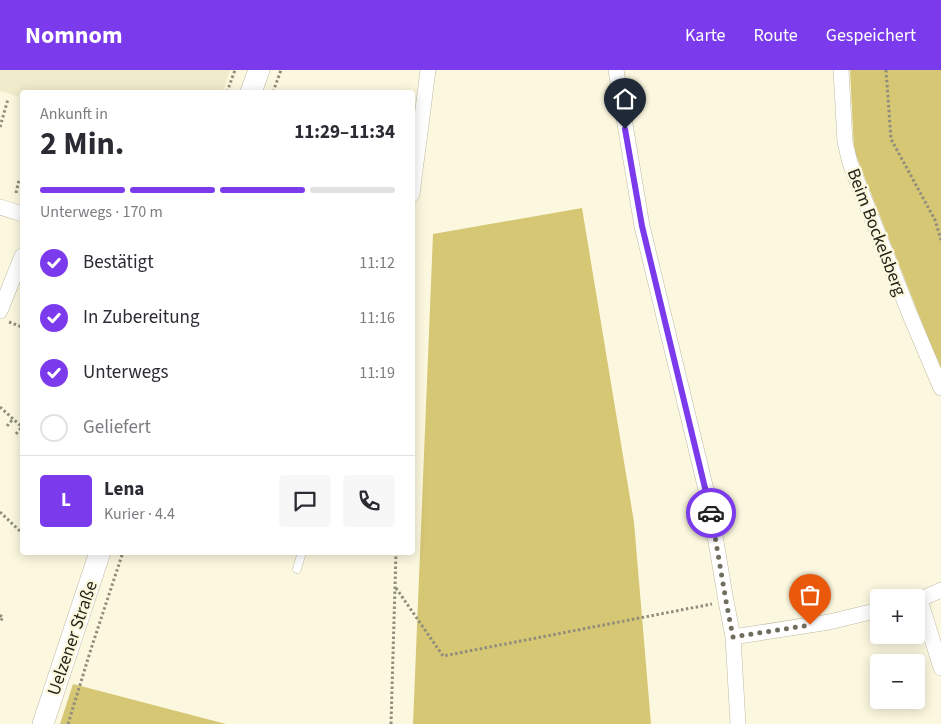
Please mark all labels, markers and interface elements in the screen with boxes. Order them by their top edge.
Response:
text: Nomnom [25,18,122,53]
text: Karte [685,23,725,48]
text: Route [753,23,798,48]
text: Gespeichert [826,23,916,48]
pin [604,78,646,129]
icon: home [611,85,639,113]
text: Ankunft in [40,103,108,125]
text: 11:29–11:34 [294,119,395,146]
text: 2 Min. [40,121,124,167]
street label: Beim Bockelsberg [841,165,912,300]
text: Unterwegs · 170 m [40,201,163,223]
icon: check [40,249,68,277]
text: Bestätigt [83,249,154,276]
text: 11:12 [359,252,395,274]
icon: check [40,304,68,332]
text: In Zubereitung [83,304,200,331]
text: 11:16 [359,307,395,329]
icon: check [40,359,68,387]
text: Unterwegs [83,359,169,386]
text: 11:19 [359,362,395,384]
text: Geliefert [83,414,151,441]
button: chat [279,475,331,527]
button: phone [343,475,395,527]
text: Lena [104,476,144,503]
text: L [61,487,71,514]
courier [686,488,736,538]
icon: car [697,499,725,527]
text: Kurier · 4.4 [104,503,175,525]
pin [789,574,831,625]
street label: Uelzener Straße [41,577,104,699]
icon: bag [796,581,824,609]
map controls [870,589,925,709]
button: + [870,589,925,644]
button: − [870,654,925,709]

